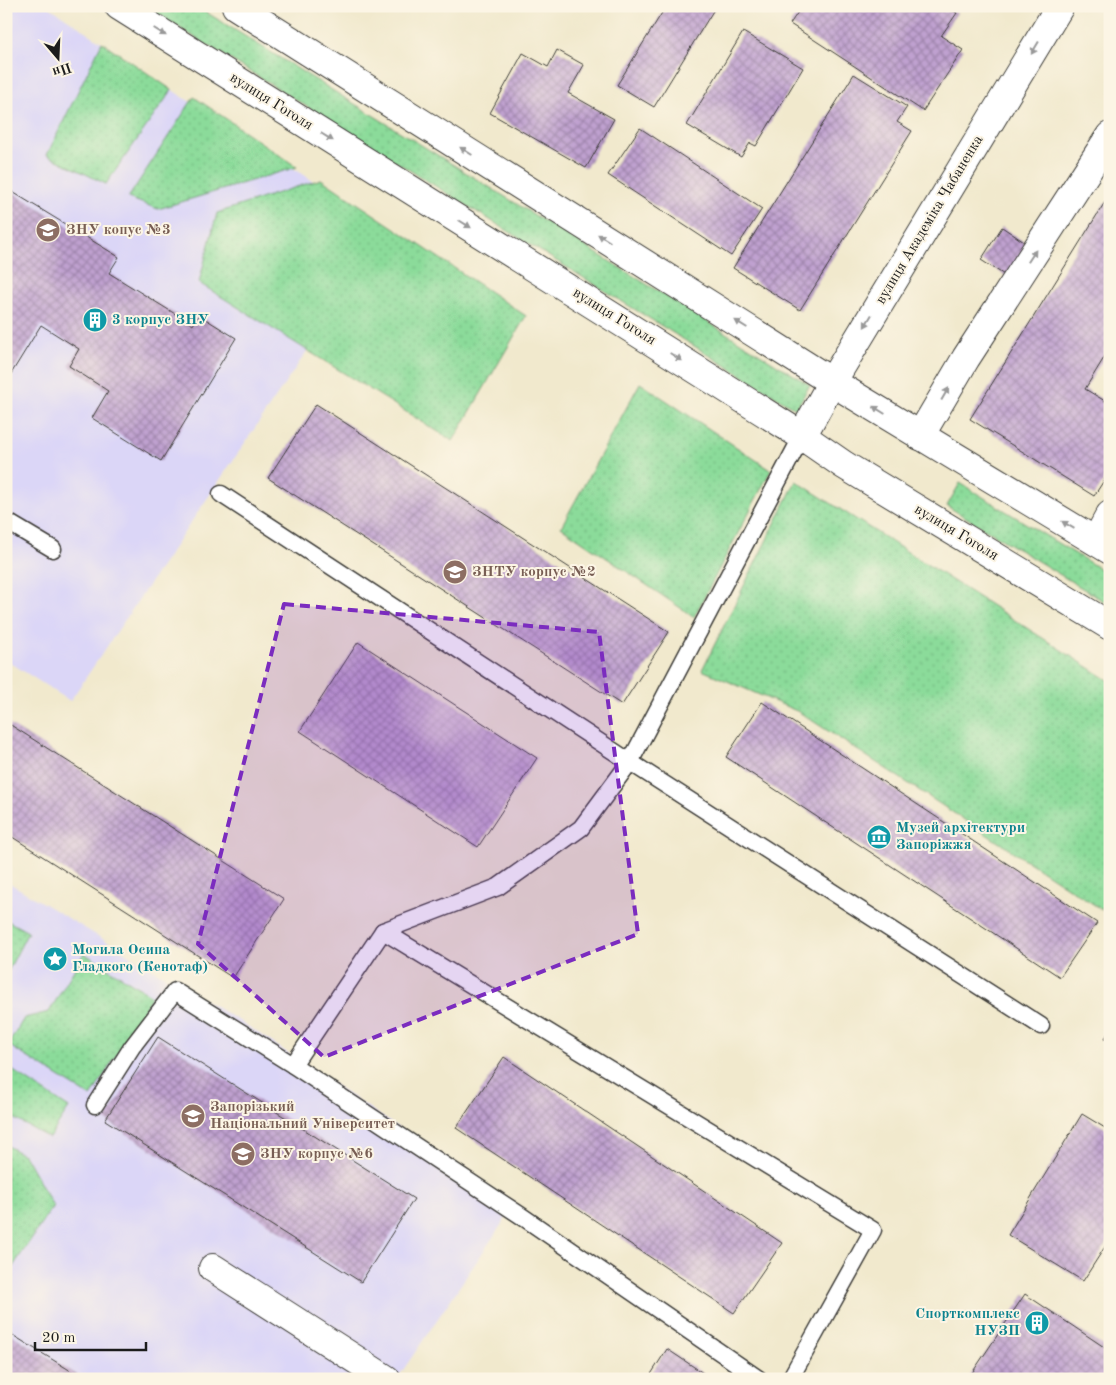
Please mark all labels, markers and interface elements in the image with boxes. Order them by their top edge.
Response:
one-way arrow [153,28,167,37]
north arrow [32,32,82,82]
one-way arrow [1030,41,1039,54]
text: Пн [50,60,73,79]
street label: вулиця Гоголя [227,71,315,134]
street label: вулиця Академіка Чабаненка [874,132,987,307]
one-way arrow [321,133,334,142]
one-way arrow [459,147,473,156]
school or university icon: ЗНУ копус №3 [35,217,61,243]
one-way arrow [458,219,471,228]
place label: ЗНУ копус №3 [66,223,171,238]
one-way arrow [597,233,610,242]
one-way arrow [1027,250,1037,263]
street label: вулиця Гоголя [570,286,658,349]
building icon: 3 корпус ЗНУ [82,307,108,333]
place label: 3 корпус ЗНУ [112,313,209,328]
one-way arrow [864,315,873,328]
one-way arrow [735,320,748,329]
one-way arrow [670,352,683,361]
one-way arrow [941,386,949,401]
one-way arrow [873,405,886,415]
street label: вулиця Гоголя [911,502,1001,564]
one-way arrow [1061,520,1075,529]
school or university icon: ЗНТУ корпус №2 [442,559,468,585]
place label: ЗНТУ корпус №2 [472,565,596,580]
place label: Музей архітектури Запоріжжя [896,821,1025,853]
museum icon: Музей архітектури Запоріжжя [866,824,892,850]
place label: Могила Осипа Гладкого (Кенотаф) [72,943,208,975]
place icon: Могила Осипа Гладкого (Кенотаф) [42,946,68,972]
place label: Запорізький Національний Університет [210,1100,395,1132]
school or university icon: Запорізький Національний Університет [180,1103,206,1129]
school or university icon: ЗНУ корпус №6 [230,1141,256,1167]
place label: ЗНУ корпус №6 [260,1147,373,1162]
place label: Спорткомплекс НУЗП [915,1307,1020,1339]
building icon: Спорткомплекс НУЗП [1024,1310,1050,1336]
scale bar [35,1320,146,1352]
text: 20 m [42,1331,76,1346]

